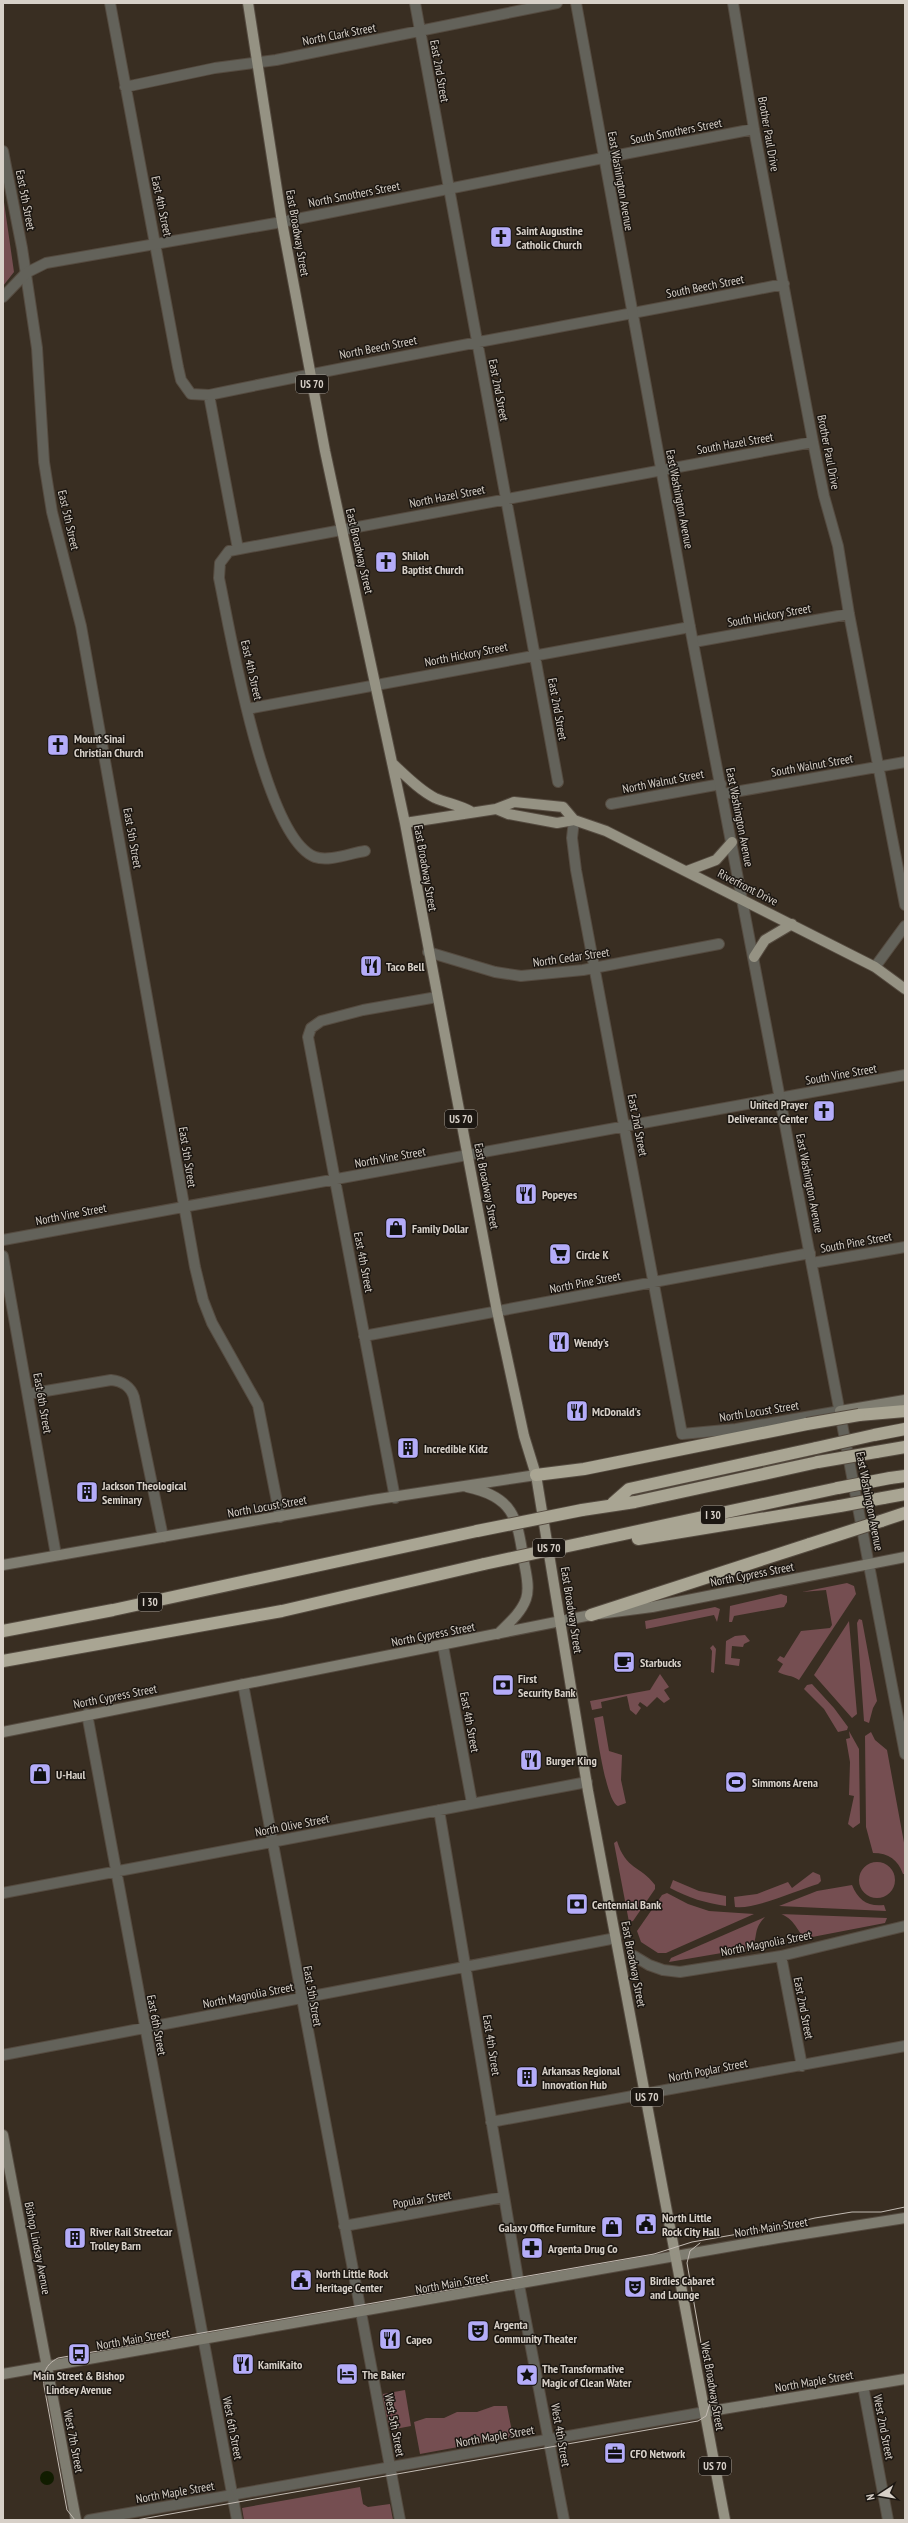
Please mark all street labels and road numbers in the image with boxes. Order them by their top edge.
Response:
street label: North Clark Street [301,19,378,48]
street label: East 2nd Street [427,39,453,104]
street label: Brother Paul Drive [755,95,783,173]
street label: South Smothers Street [629,115,724,147]
street label: East Washington Avenue [605,130,637,232]
street label: East 5th Street [13,169,39,232]
street label: East 4th Street [148,175,176,238]
street label: North Smothers Street [307,178,402,210]
street label: East Broadway Street [283,189,313,278]
street label: South Beech Street [665,271,746,301]
street label: North Beech Street [338,332,419,362]
street label: East 2nd Street [486,358,513,423]
road number: US 70 [296,375,328,393]
street label: Brother Paul Drive [814,413,844,491]
street label: South Hazel Street [696,429,775,457]
street label: East Washington Avenue [663,448,697,550]
street label: North Hazel Street [408,481,487,511]
street label: East 5th Street [55,488,83,552]
street label: East Broadway Street [343,507,377,596]
street label: South Hickory Street [726,600,813,630]
street label: East 4th Street [238,638,266,702]
street label: North Hickory Street [423,638,509,669]
street label: East 2nd Street [545,677,571,742]
street label: South Walnut Street [770,750,855,780]
street label: North Walnut Street [621,766,706,796]
street label: East Washington Avenue [723,766,757,868]
street label: East 5th Street [120,807,146,870]
street label: East Broadway Street [411,824,441,913]
street label: Riverfront Drive [715,865,781,909]
street label: North Cedar Street [532,944,611,970]
street label: South Vine Street [804,1060,879,1088]
street label: East 2nd Street [625,1093,652,1158]
road number: US 70 [445,1110,477,1128]
street label: East 5th Street [176,1126,200,1189]
street label: East Washington Avenue [793,1132,827,1234]
street label: East Broadway Street [471,1142,503,1231]
street label: North Vine Street [353,1143,427,1171]
street label: North Vine Street [34,1200,108,1228]
street label: South Pine Street [819,1228,894,1256]
street label: East 4th Street [351,1231,377,1294]
street label: North Pine Street [548,1268,622,1296]
street label: East 6th Street [30,1372,56,1435]
street label: North Locust Street [718,1397,800,1425]
street label: East Washington Avenue [853,1450,887,1552]
street label: North Locust Street [226,1492,308,1520]
road number: I 30 [701,1506,725,1524]
road number: US 70 [533,1539,565,1557]
street label: North Cypress Street [709,1558,796,1589]
street label: East Broadway Street [558,1566,586,1655]
road number: I 30 [138,1593,162,1611]
street label: North Cypress Street [390,1618,477,1649]
street label: North Cypress Street [72,1680,159,1711]
street label: East 4th Street [457,1691,483,1754]
street label: North Olive Street [254,1810,331,1840]
street label: East Broadway Street [618,1920,650,2009]
street label: North Magnolia Street [719,1927,813,1959]
street label: East 5th Street [300,1965,326,2028]
street label: East 2nd Street [791,1976,818,2041]
street label: North Magnolia Street [201,1979,295,2011]
street label: East 6th Street [144,1994,170,2057]
street label: East 4th Street [480,2014,504,2077]
street label: North Poplar Street [667,2055,749,2085]
road number: US 70 [631,2088,663,2106]
street label: Popular Street [392,2186,453,2212]
street label: Bishop Lindsay Avenue [22,2200,54,2296]
street label: North Main Street [733,2214,809,2240]
street label: North Main Street [414,2269,490,2297]
street label: North Main Street [95,2325,171,2353]
street label: West Broadway Street [698,2340,728,2432]
street label: North Maple Street [774,2367,855,2395]
street label: West 5th Street [382,2392,409,2458]
street label: West 2nd Street [870,2393,898,2461]
street label: West 6th Street [220,2395,247,2461]
street label: West 4th Street [548,2402,574,2468]
street label: West 7th Street [61,2408,88,2474]
street label: North Maple Street [455,2422,536,2450]
road number: US 70 [699,2457,731,2475]
street label: North Maple Street [135,2478,216,2506]

